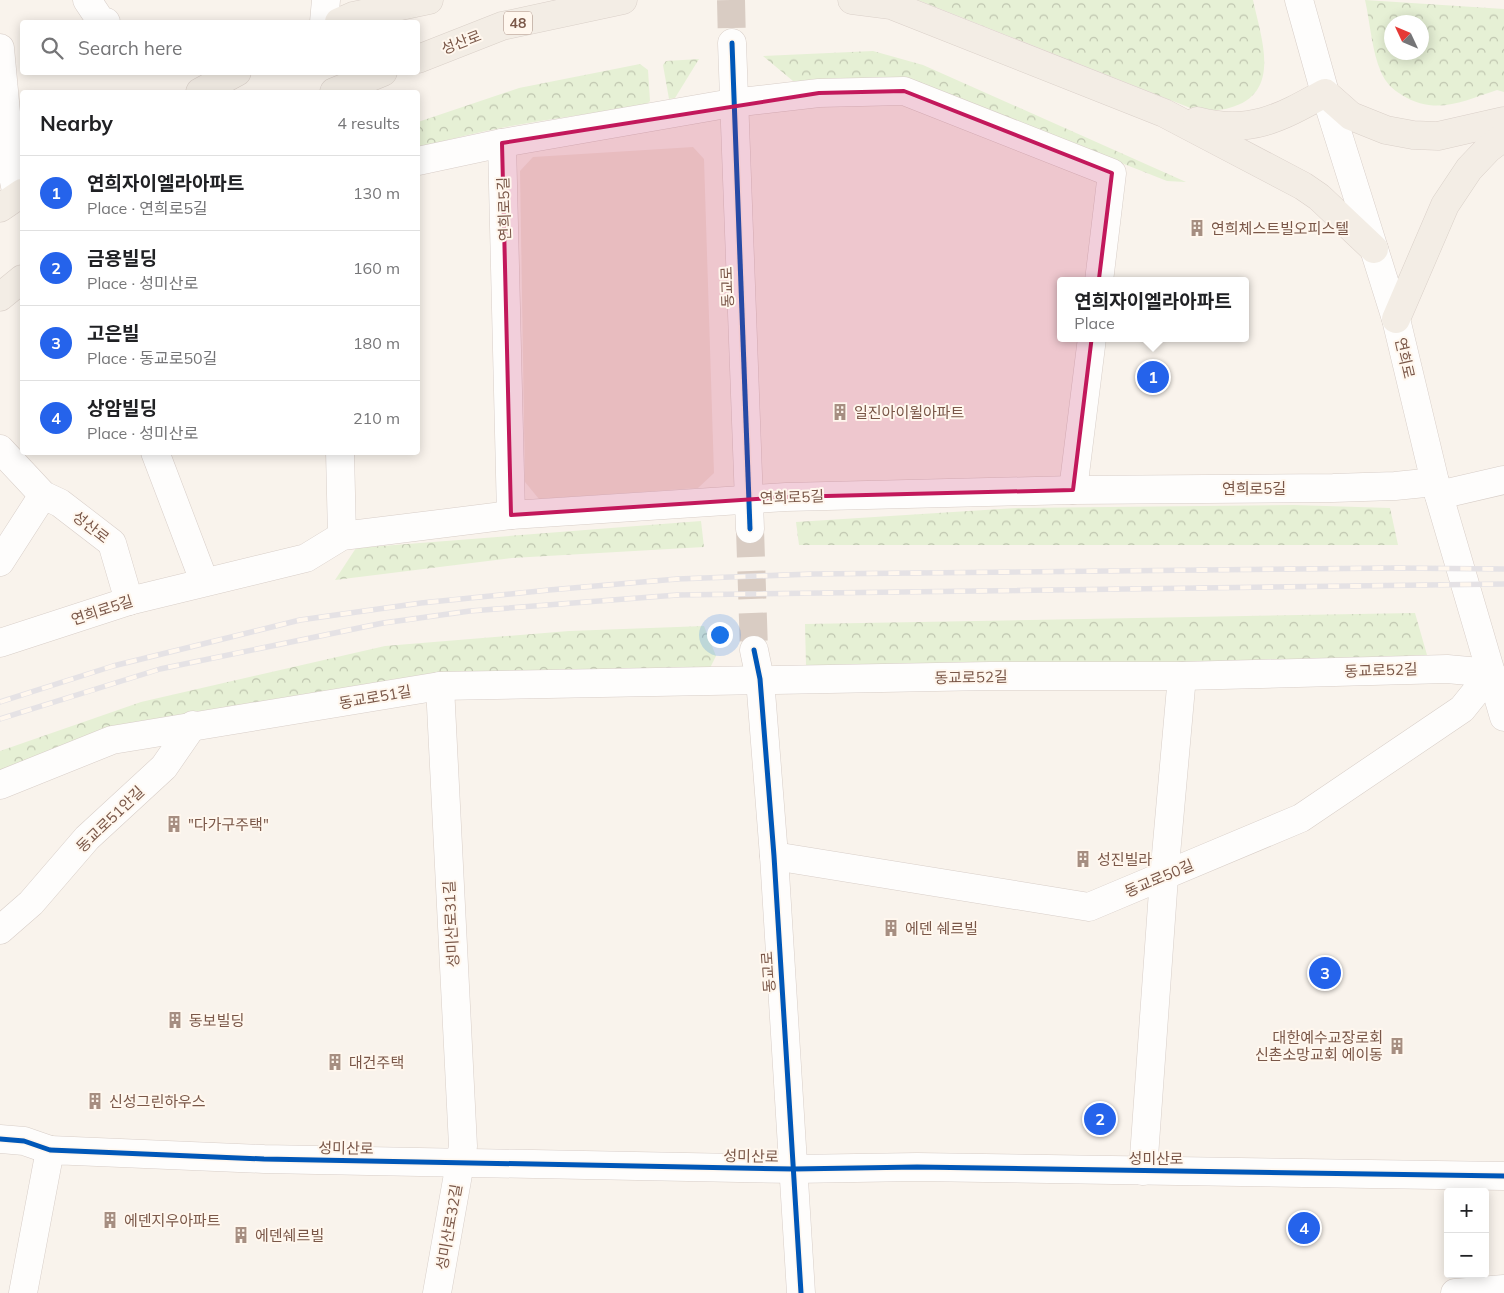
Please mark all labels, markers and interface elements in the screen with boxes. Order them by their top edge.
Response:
road number: 48 [504,12,532,34]
north arrow [1384,15,1429,60]
search box [20,20,420,75]
street label: 성산로 [438,26,484,58]
icon: search [38,34,66,62]
text: Search here [78,36,182,60]
text: Nearby [40,110,113,136]
text: 4 results [337,113,400,133]
text: 연희자이엘라아파트 [87,171,244,195]
street label: 연희로5길 [493,177,515,241]
text: 1 [51,183,61,203]
text: 130 m [353,183,400,203]
text: Place · 연희로5길 [87,198,208,218]
building icon: 연희체스트빌오피스텔 [1187,218,1207,238]
place label: 연희체스트빌오피스텔 [1211,219,1349,238]
text: 금용빌딩 [87,246,157,270]
text: 2 [51,258,61,278]
text: 160 m [353,258,400,278]
street label: 동교로 [717,266,737,308]
text: Place · 성미산로 [87,273,198,293]
popup [1057,277,1249,342]
text: 연희자이엘라아파트 [1074,289,1232,313]
text: Place [1074,313,1115,333]
text: 고은빌 [87,321,139,345]
text: 3 [51,333,61,353]
text: 180 m [353,333,400,353]
street label: 연희로 [1391,336,1419,380]
text: Place · 동교로50길 [87,348,217,368]
pin: 1 [1137,358,1169,396]
text: 상암빌딩 [87,396,157,420]
building icon: 일진아이윌아파트 [830,402,850,422]
place label: 일진아이윌아파트 [854,403,965,422]
text: 4 [51,408,61,428]
text: 210 m [353,408,400,428]
text: Place · 성미산로 [87,423,198,443]
street label: 연희로5길 [1222,479,1286,498]
street label: 연희로5길 [760,486,824,508]
street label: 성산로 [69,507,113,547]
street label: 연희로5길 [69,591,135,629]
your location [707,622,733,648]
street label: 동교로52길 [1344,659,1418,681]
street label: 동교로52길 [934,667,1008,687]
street label: 동교로51길 [337,681,413,713]
street label: 동교로51안길 [72,782,148,856]
building icon: "다가구주택" [164,814,184,834]
place label: "다가구주택" [188,815,269,834]
building icon: 성진빌라 [1073,849,1093,869]
place label: 성진빌라 [1097,850,1152,869]
street label: 동교로50길 [1122,855,1196,901]
street label: 성미산로31길 [439,880,463,968]
building icon: 에덴 쉐르빌 [881,918,901,938]
place label: 에덴 쉐르빌 [905,919,978,938]
street label: 동교로 [757,951,779,993]
pin: 3 [1309,954,1341,992]
building icon: 동보빌딩 [165,1010,185,1030]
place label: 동보빌딩 [189,1011,244,1030]
place label: 대한예수교장로회 신촌소망교회 에이동 [1255,1028,1383,1064]
building icon: 대한예수교장로회 신촌소망교회 에이동 [1387,1036,1407,1056]
building icon: 대건주택 [325,1052,345,1072]
place label: 대건주택 [349,1053,404,1072]
building icon: 신성그린하우스 [85,1091,105,1111]
place label: 신성그린하우스 [109,1092,206,1111]
pin: 2 [1084,1100,1116,1138]
street label: 성미산로 [318,1138,374,1158]
street label: 성미산로 [723,1146,779,1166]
street label: 성미산로 [1128,1149,1184,1168]
street label: 성미산로32길 [432,1183,466,1271]
map controls [1444,1188,1489,1278]
button: + [1444,1188,1489,1233]
pin: 4 [1288,1209,1320,1247]
building icon: 에덴지우아파트 [100,1210,120,1230]
place label: 에덴지우아파트 [124,1211,221,1230]
building icon: 에덴쉐르빌 [231,1225,251,1245]
place label: 에덴쉐르빌 [255,1226,324,1245]
button: − [1444,1233,1489,1278]

